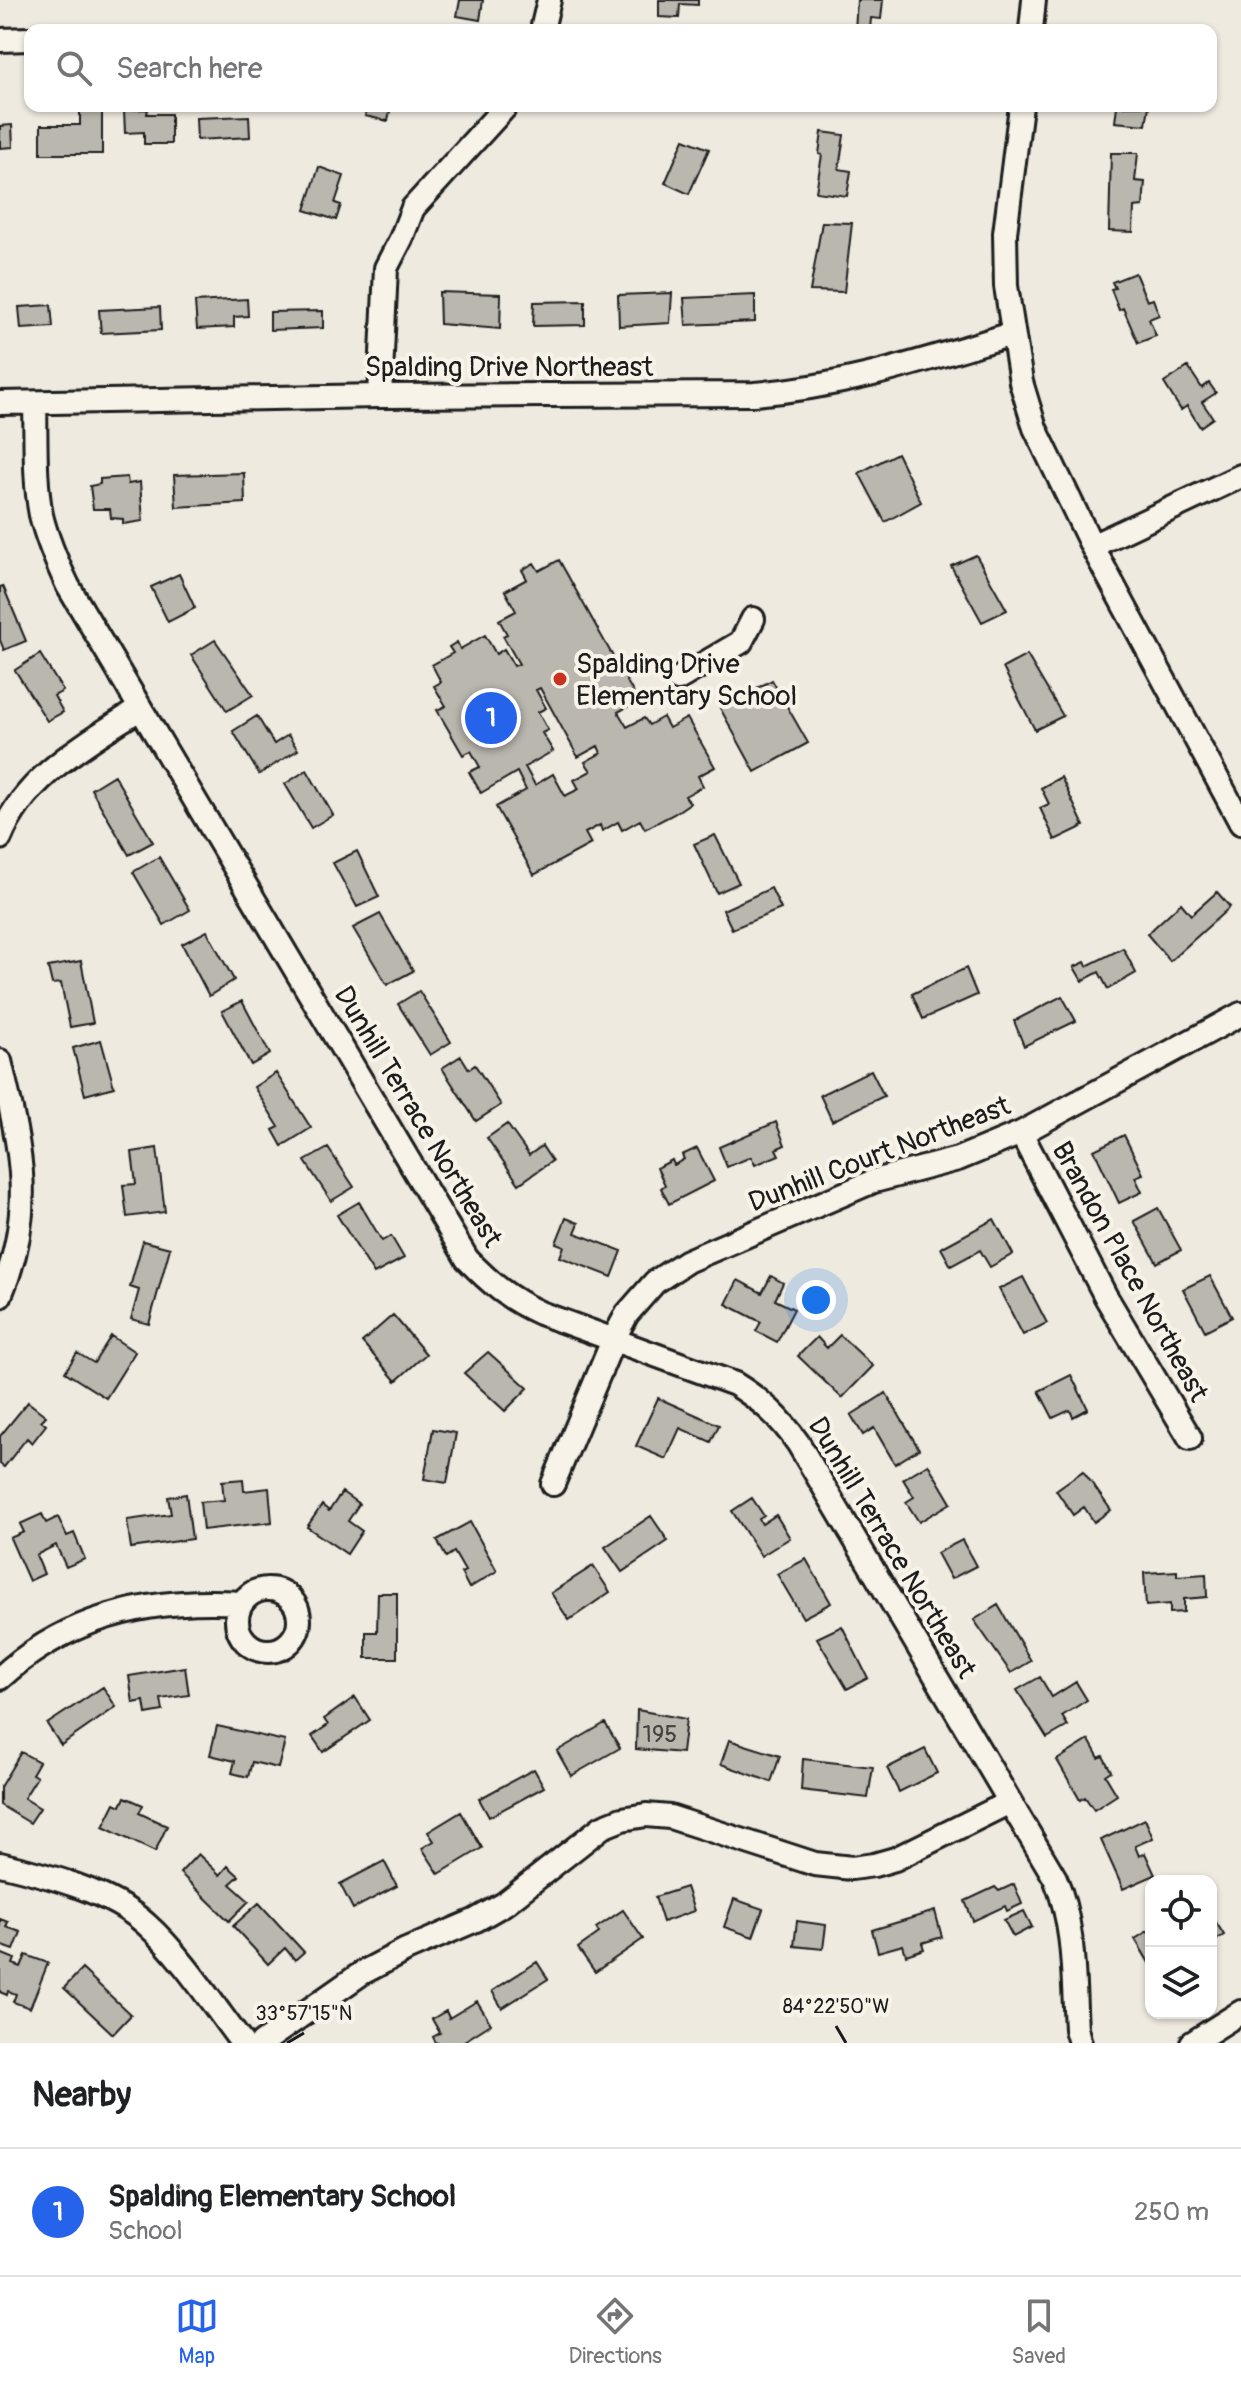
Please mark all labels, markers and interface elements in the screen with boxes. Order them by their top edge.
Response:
search box [24,24,1217,112]
icon: search [52,46,96,90]
text: Search here [116,50,263,87]
street label: Spalding Drive Northeast [365,350,654,385]
place label: Spalding Drive Elementary School [576,647,797,714]
marker: Spalding Drive Elementary School [551,670,569,688]
pin: 1 [465,688,517,748]
street label: Dunhill Terrace Northeast [326,980,510,1254]
street label: Dunhill Court Northeast [744,1088,1016,1220]
street label: Brandon Place Northeast [1044,1136,1216,1409]
your location [796,1280,836,1320]
street label: Dunhill Terrace Northeast [800,1411,984,1685]
house number: 195 [643,1720,677,1749]
map controls [1145,1875,1217,2019]
button: locate [1145,1875,1217,1947]
button: layers [1145,1947,1217,2019]
text: 84°22'50"W [783,1994,889,2019]
text: 33°57'15"N [256,2001,352,2026]
text: Nearby [32,2074,131,2117]
text: Spalding Elementary School [108,2178,456,2215]
text: 1 [53,2196,63,2228]
text: 250 m [1134,2196,1209,2228]
text: School [108,2215,183,2247]
tab: Map [175,2294,219,2370]
tab: Directions [569,2294,662,2370]
tab: Saved [1012,2294,1066,2370]

